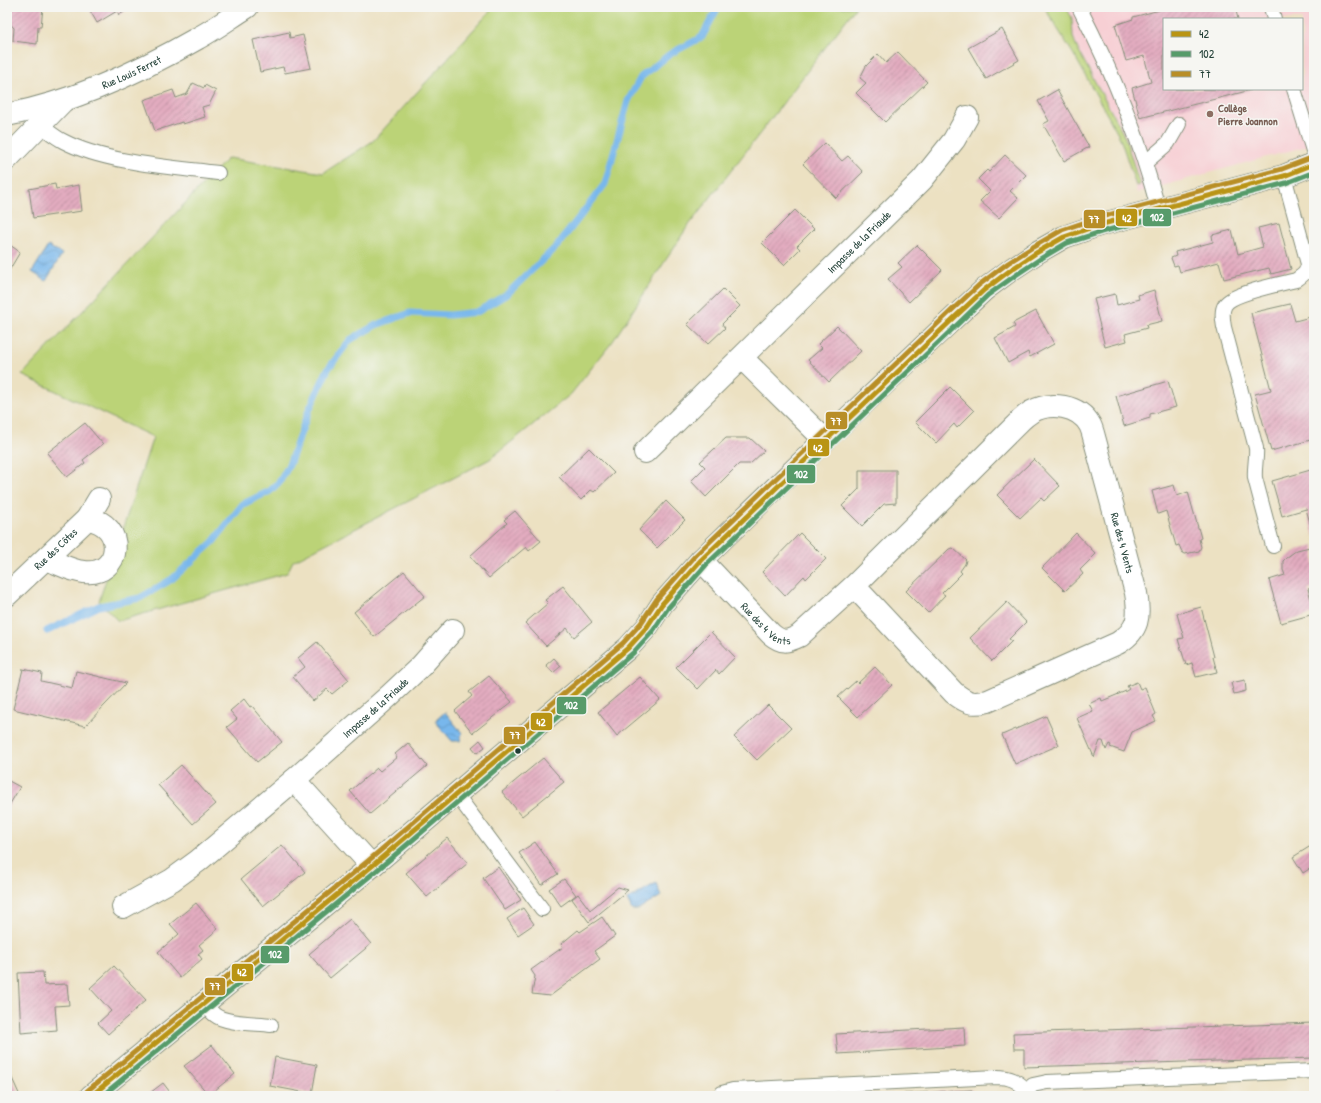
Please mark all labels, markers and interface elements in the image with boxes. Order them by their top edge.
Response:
legend [1163,18,1303,90]
text: 42 [1199,25,1210,42]
text: 102 [1199,45,1215,62]
street label: Rue Louis Ferret [100,52,164,92]
text: 77 [1199,65,1211,82]
place label: Collège Pierre Joannon [1218,101,1278,128]
marker: Collège Pierre Joannon [1205,109,1215,119]
street label: Impasse de la Friaude [824,207,894,276]
line badge: 42 [1115,208,1138,227]
line badge: 102 [1142,208,1172,227]
line badge: 77 [1083,209,1106,229]
text: 102 [1150,210,1165,224]
text: 42 [1122,211,1132,225]
text: 77 [1088,212,1100,226]
line badge: 77 [825,411,848,430]
text: 77 [830,414,842,428]
line badge: 42 [807,438,830,457]
text: 42 [813,441,823,455]
line badge: 102 [786,464,816,484]
text: 102 [794,467,809,481]
street label: Rue des 4 Vents [1108,511,1137,575]
street label: Rue des Côtes [31,525,80,573]
street label: Rue des 4 Vents [738,599,792,648]
street label: Impasse de la Friaude [340,674,412,741]
line badge: 102 [556,696,587,715]
text: 102 [564,698,579,712]
line badge: 42 [530,712,553,731]
text: 42 [536,715,546,729]
line badge: 77 [503,726,526,745]
text: 77 [509,728,521,742]
unlabelled marker [513,746,523,756]
line badge: 102 [260,945,290,964]
text: 102 [268,947,283,961]
line badge: 42 [231,963,254,982]
text: 42 [237,965,247,979]
line badge: 77 [204,977,226,996]
text: 77 [209,979,221,993]

